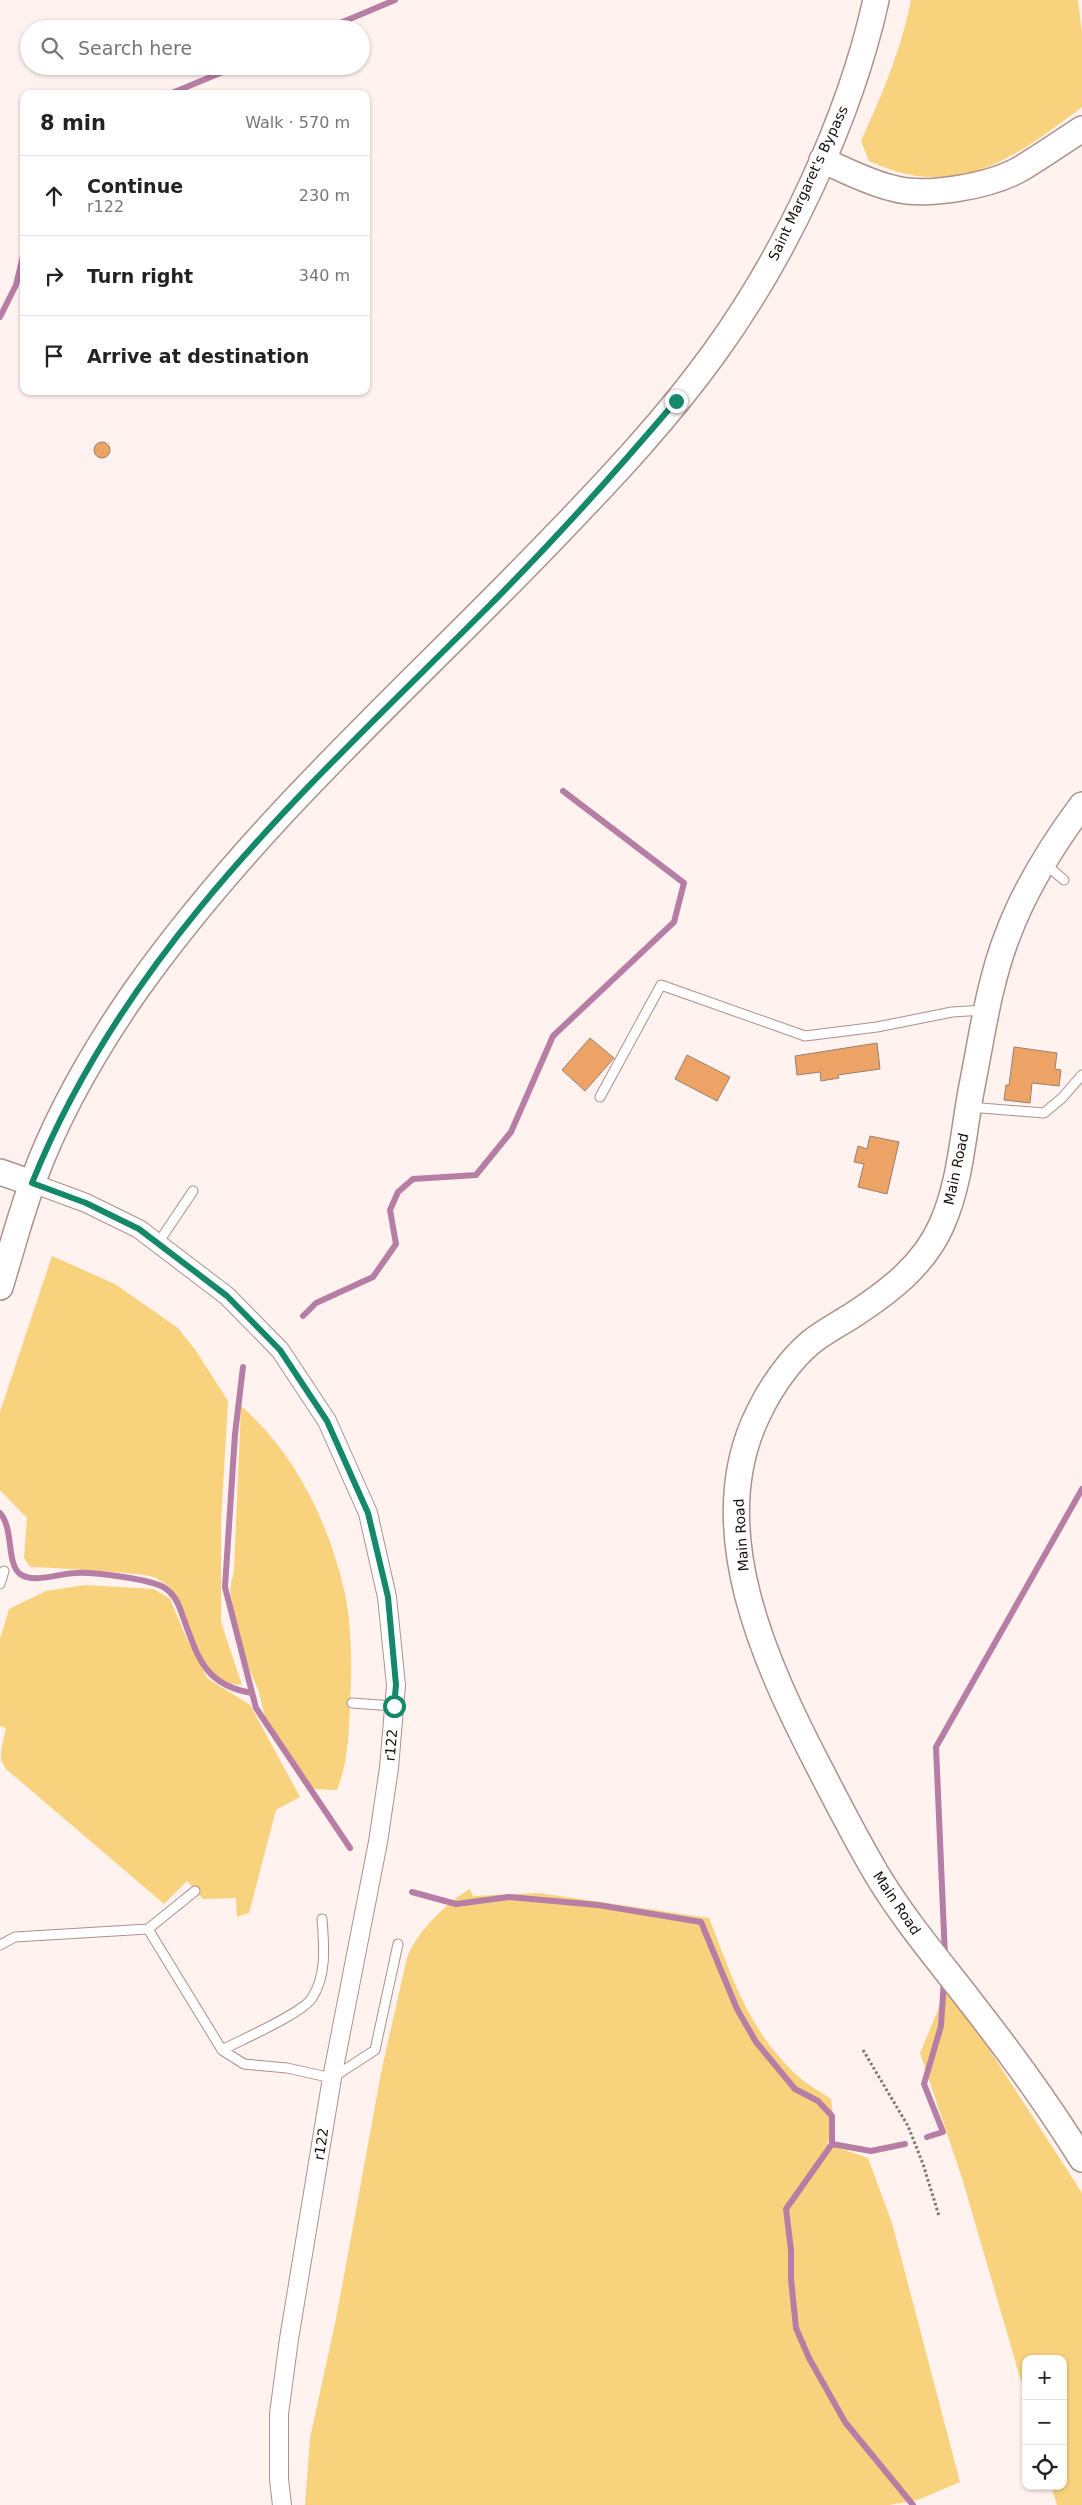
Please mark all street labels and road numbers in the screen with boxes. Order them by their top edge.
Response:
street label: Saint Margaret's Bypass [765,103,851,263]
street label: Main Road [941,1132,971,1206]
street label: Main Road [730,1498,752,1572]
street label: r122 [382,1728,400,1762]
street label: Main Road [870,1868,924,1938]
street label: r122 [311,2127,331,2161]

